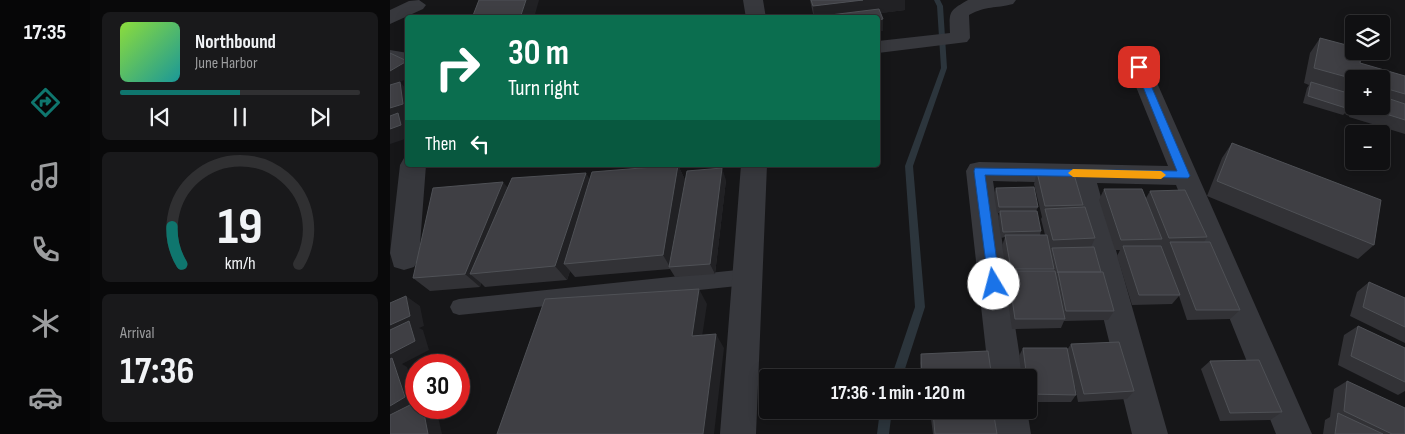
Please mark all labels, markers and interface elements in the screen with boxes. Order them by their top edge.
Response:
map controls [1345,15,1390,170]
button: layers [1345,15,1390,60]
text: 17:35 [24,19,66,46]
text: Northbound [195,31,276,54]
text: 30 m [508,32,569,75]
icon: right [425,35,490,100]
pin [1118,46,1160,88]
icon: arrive [1125,53,1153,81]
text: June Harbor [195,54,258,73]
button: + [1345,70,1390,115]
text: Turn right [508,75,579,102]
icon: directions [28,85,63,120]
icon: previous [146,103,174,131]
icon: pause [226,103,254,131]
icon: next [306,103,334,131]
button: − [1345,125,1390,170]
icon: left [466,130,494,158]
text: Then [425,133,456,156]
icon: music [28,159,63,194]
text: 19 [217,196,263,259]
icon: phone [28,232,63,267]
text: km/h [225,253,255,274]
position arrow [967,257,1019,309]
icon: climate [28,306,63,341]
text: Arrival [120,324,154,343]
text: 17:36 [120,349,194,394]
speed limit sign: 30 [405,354,470,419]
icon: car [28,380,63,415]
text: 17:36 · 1 min · 120 m [831,382,965,405]

